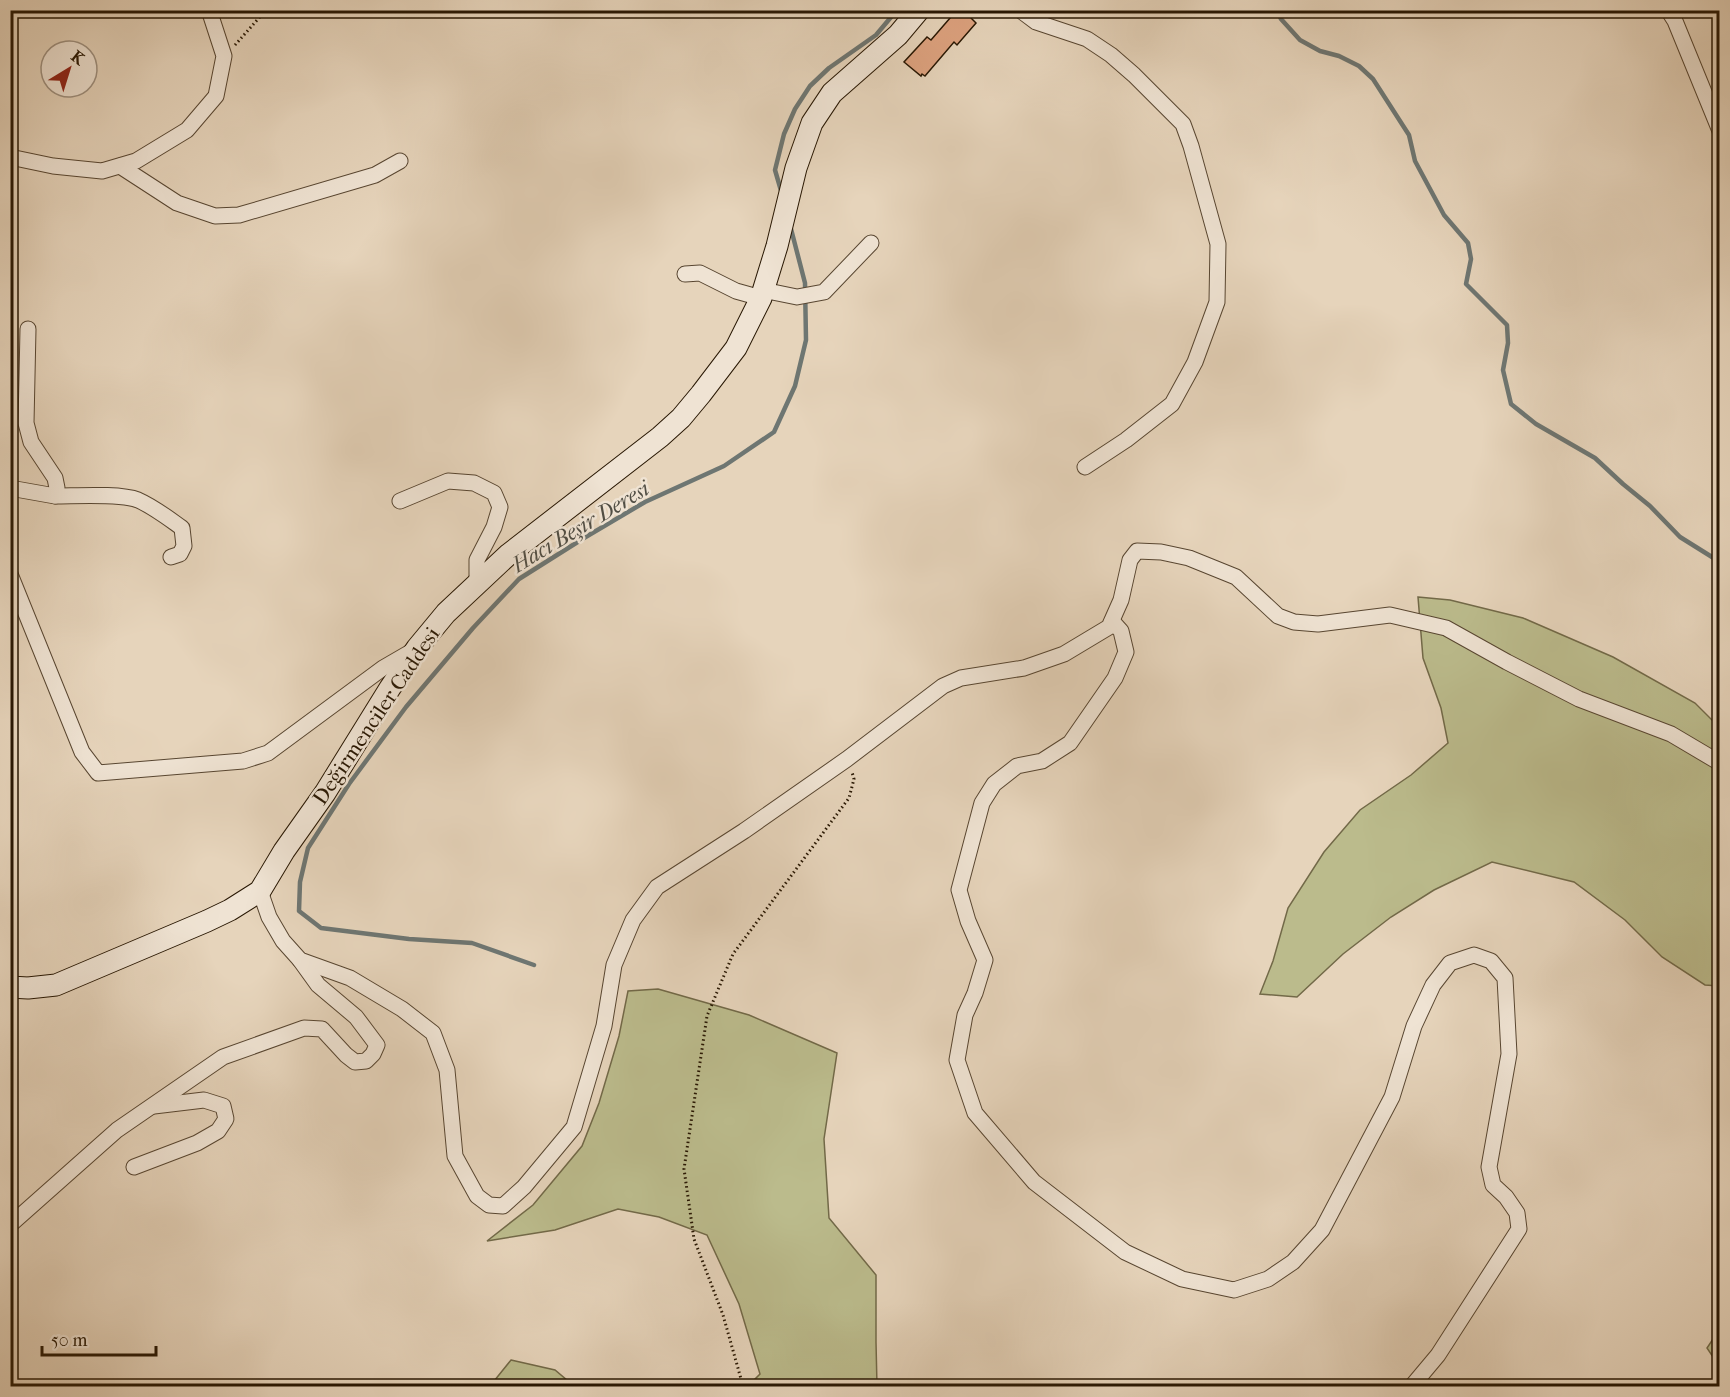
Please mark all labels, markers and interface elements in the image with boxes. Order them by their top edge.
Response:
north arrow [39,39,99,99]
text: K [67,47,89,69]
water label: Hacı Beşir Deresi [506,475,655,579]
street label: Değirmenciler Caddesi [308,623,444,809]
scale bar [42,1319,156,1357]
text: 50 m [51,1330,88,1351]

